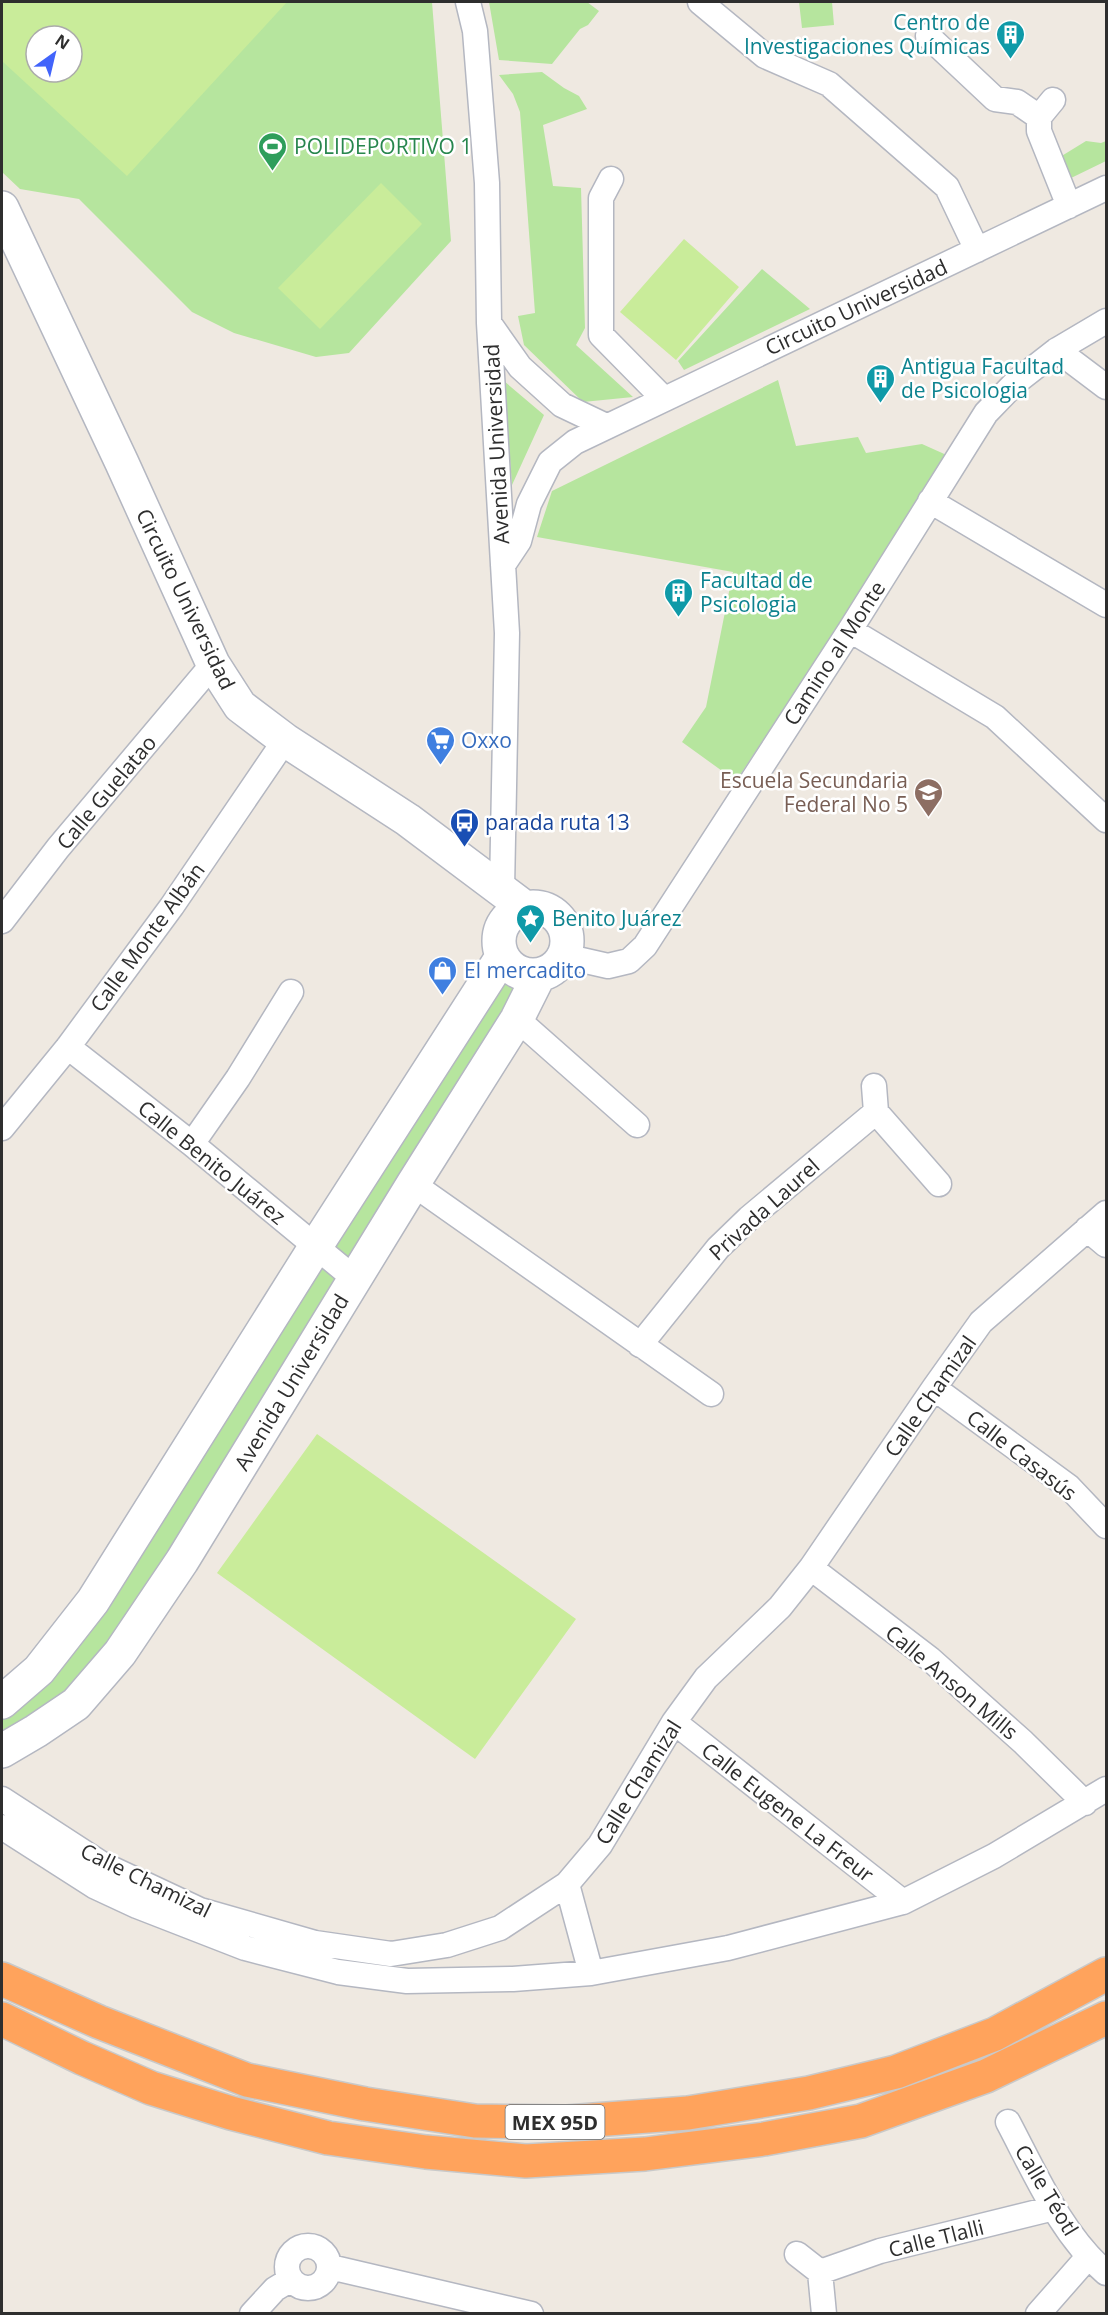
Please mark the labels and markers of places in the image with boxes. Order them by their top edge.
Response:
place label: Centro de Investigaciones Químicas [744,8,990,60]
building icon: Centro de Investigaciones Químicas [995,18,1027,60]
sports icon: POLIDEPORTIVO 1 [257,130,289,172]
place label: POLIDEPORTIVO 1 [294,132,472,160]
place label: Antigua Facultad de Psicologia [901,352,1064,404]
building icon: Antigua Facultad de Psicologia [864,362,896,404]
place label: Facultad de Psicologia [700,566,813,618]
building icon: Facultad de Psicologia [663,576,695,618]
supermarket icon: Oxxo [424,724,456,766]
place label: Oxxo [461,726,512,754]
place label: Escuela Secundaria Federal No 5 [720,766,908,818]
school or university icon: Escuela Secundaria Federal No 5 [913,776,945,818]
bus stop icon: parada ruta 13 [448,806,480,848]
place label: parada ruta 13 [485,808,630,836]
place icon: Benito Juárez [515,902,547,944]
place label: Benito Juárez [552,904,682,932]
shop icon: El mercadito [427,954,459,996]
place label: El mercadito [464,956,586,984]

